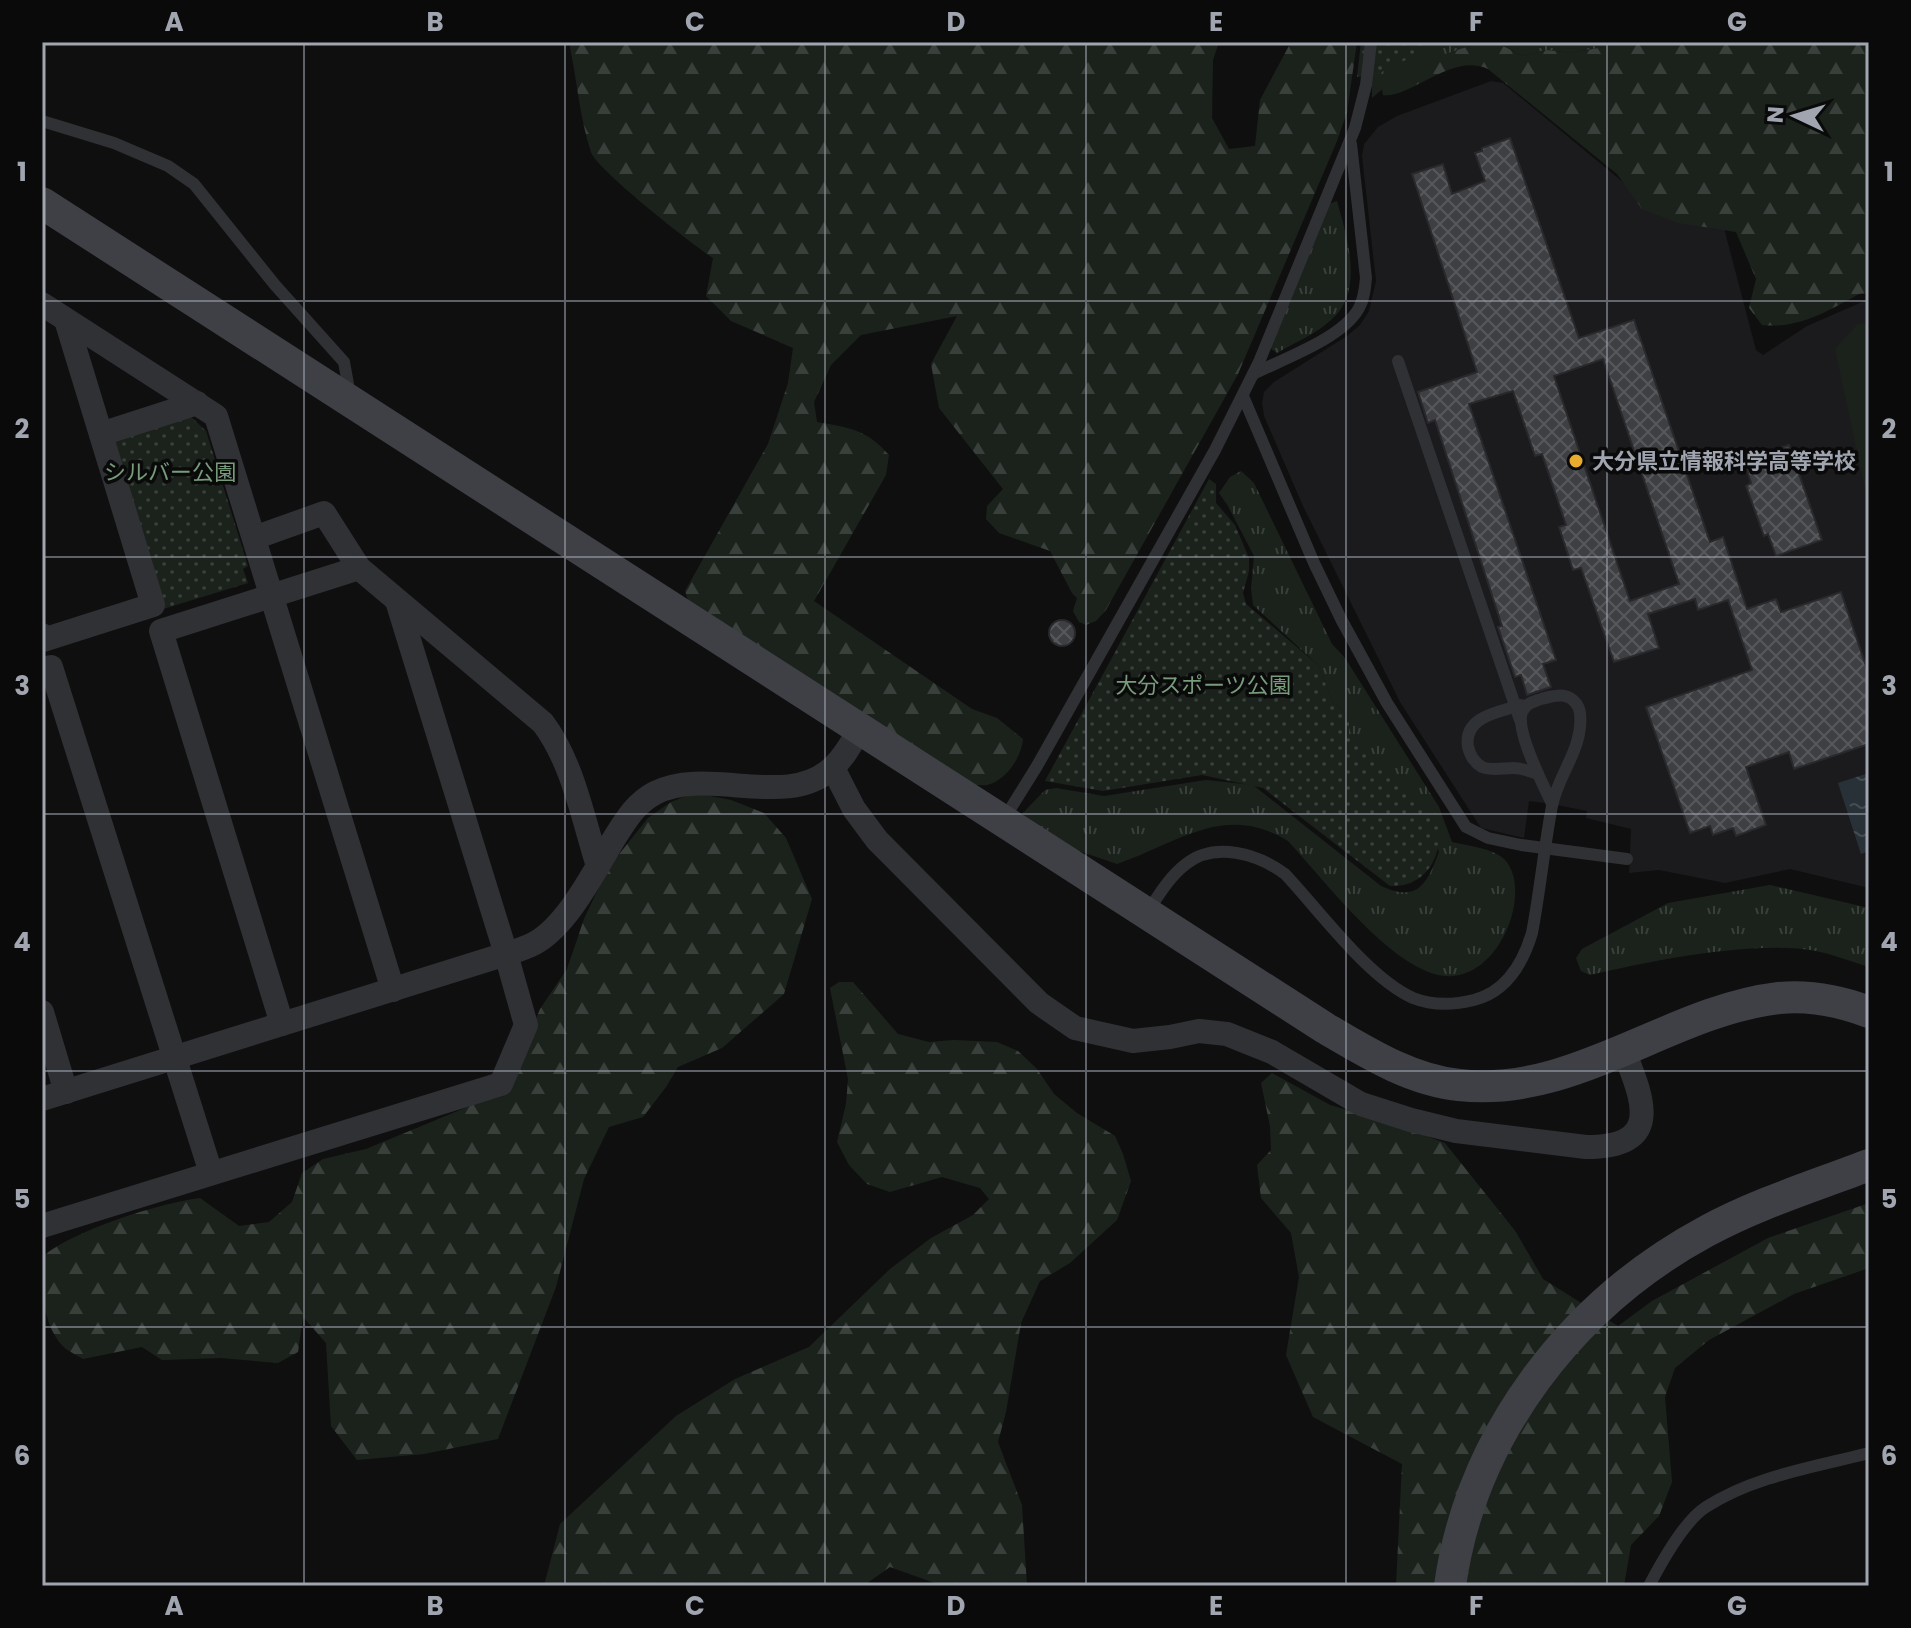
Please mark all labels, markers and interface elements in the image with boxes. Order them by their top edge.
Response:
text: A [164,4,184,40]
text: B [426,4,444,40]
text: C [685,4,705,40]
text: D [947,4,966,40]
text: E [1209,4,1223,40]
text: F [1469,4,1483,40]
text: G [1727,4,1747,40]
north arrow [1755,76,1835,156]
text: N [1760,105,1792,124]
text: 1 [17,154,27,190]
text: 1 [1884,154,1894,190]
text: 2 [15,411,30,447]
text: 2 [1882,411,1897,447]
place label: 大分県立情報科学高等学校 [1592,446,1856,477]
marker: 大分県立情報科学高等学校 [1567,452,1585,470]
park label: シルバー公園 [104,457,236,488]
text: 3 [14,668,30,704]
text: 3 [1881,668,1897,704]
park label: 大分スポーツ公園 [1115,670,1291,701]
text: 4 [13,924,31,960]
text: 4 [1880,924,1898,960]
text: 5 [14,1181,30,1217]
text: 5 [1881,1181,1897,1217]
text: 6 [14,1438,30,1474]
text: 6 [1881,1438,1897,1474]
text: A [164,1588,184,1624]
text: B [426,1588,444,1624]
text: C [685,1588,705,1624]
text: D [947,1588,966,1624]
text: E [1209,1588,1223,1624]
text: F [1469,1588,1483,1624]
text: G [1727,1588,1747,1624]

